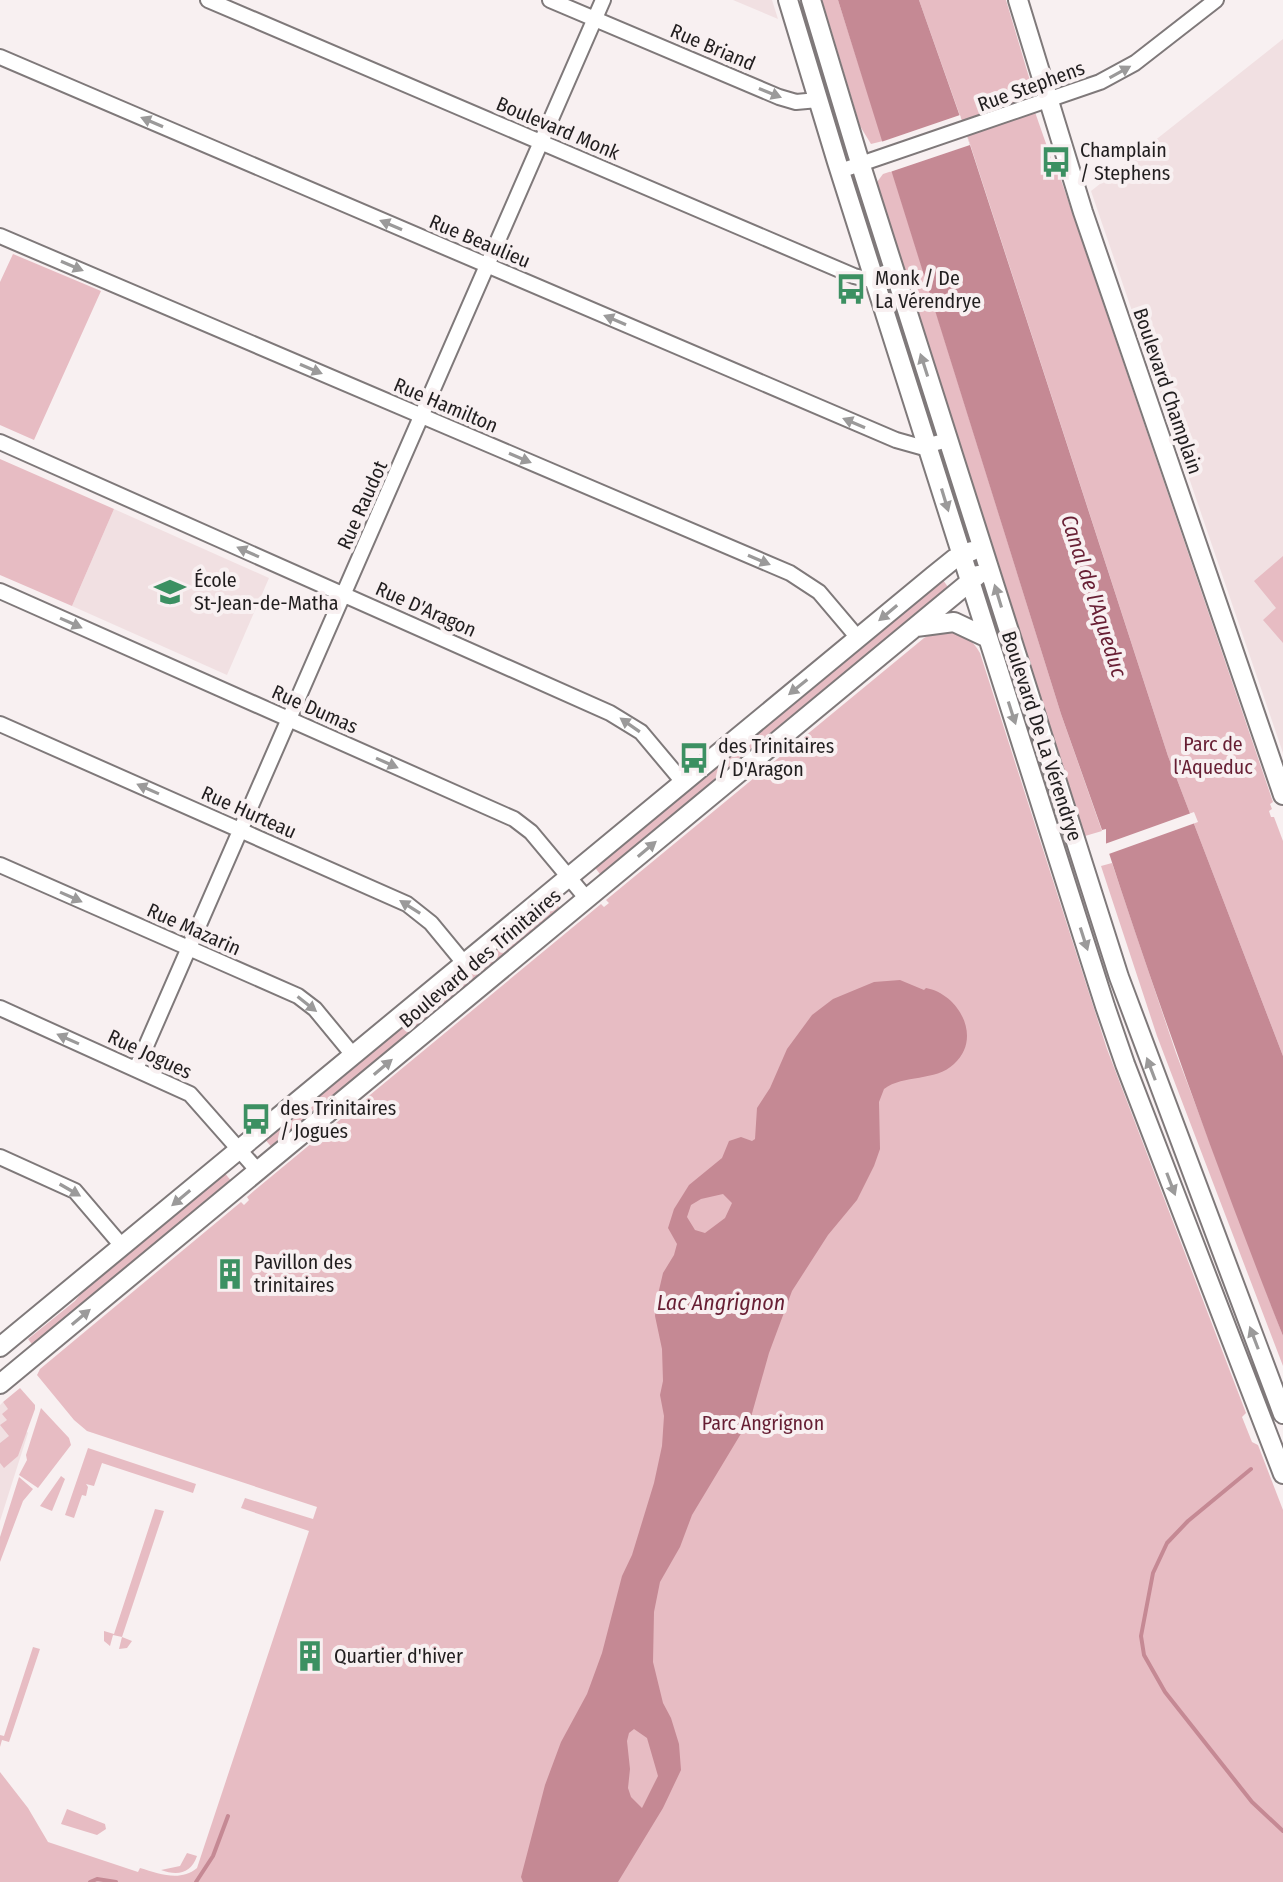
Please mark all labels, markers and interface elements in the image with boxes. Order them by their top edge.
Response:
street label: Rue Briand [667,18,759,76]
street label: Rue Stephens [974,56,1088,116]
one-way arrow [1109,65,1131,79]
one-way arrow [758,87,782,100]
street label: Boulevard Monk [493,91,624,165]
one-way arrow [140,116,164,129]
place label: Champlain / Stephens [1080,138,1170,185]
bus stop icon: Champlain / Stephens [1039,145,1073,179]
street label: Rue Beaulieu [426,209,534,273]
one-way arrow [379,218,403,231]
one-way arrow [60,260,84,273]
place label: Monk / De La Vérendrye [875,266,981,313]
bus stop icon: Monk / De La Vérendrye [834,272,868,306]
street label: Boulevard Champlain [1128,305,1208,477]
one-way arrow [603,314,627,327]
one-way arrow [917,353,930,377]
one-way arrow [299,362,323,375]
street label: Rue Hamilton [390,372,502,438]
one-way arrow [842,416,866,429]
one-way arrow [508,452,532,465]
street label: Rue Raudot [332,456,392,553]
one-way arrow [939,489,952,513]
water label: Canal de l'Aqueduc [1055,511,1133,681]
one-way arrow [236,545,260,559]
one-way arrow [747,554,771,567]
place label: École St-Jean-de-Matha [194,568,339,615]
school or university icon: École St-Jean-de-Matha [153,575,187,609]
street label: Rue D'Aragon [372,576,480,642]
one-way arrow [991,584,1004,608]
one-way arrow [878,604,898,621]
one-way arrow [60,616,83,629]
street label: Boulevard De La Vérendrye [997,628,1087,844]
one-way arrow [788,678,808,695]
street label: Rue Dumas [268,679,362,739]
one-way arrow [1006,701,1018,725]
one-way arrow [620,718,641,733]
park label: Parc de l'Aqueduc [1173,732,1253,779]
place label: des Trinitaires / D'Aragon [718,734,834,781]
bus stop icon: des Trinitaires / D'Aragon [677,741,711,775]
one-way arrow [375,756,399,769]
street label: Rue Hurteau [198,780,300,844]
one-way arrow [136,783,160,796]
one-way arrow [636,841,656,858]
street label: Boulevard des Trinitaires [394,883,566,1033]
one-way arrow [60,890,83,904]
street label: Rue Mazarin [143,898,245,960]
one-way arrow [400,900,421,915]
one-way arrow [1078,928,1090,952]
one-way arrow [297,996,318,1013]
street label: Rue Jogues [104,1024,196,1084]
one-way arrow [56,1032,80,1045]
one-way arrow [1144,1057,1157,1081]
one-way arrow [373,1060,393,1076]
place label: des Trinitaires / Jogues [280,1096,396,1143]
bus stop icon: des Trinitaires / Jogues [239,1102,273,1136]
one-way arrow [1165,1172,1178,1196]
one-way arrow [59,1183,81,1197]
one-way arrow [171,1189,191,1205]
place label: Pavillon des trinitaires [254,1250,352,1297]
building icon: Pavillon des trinitaires [213,1257,247,1291]
water label: Lac Angrignon [657,1289,785,1316]
one-way arrow [71,1309,91,1326]
one-way arrow [1247,1326,1260,1350]
park label: Parc Angrignon [702,1411,824,1435]
building icon: Quartier d'hiver [293,1639,327,1673]
place label: Quartier d'hiver [334,1644,463,1668]

